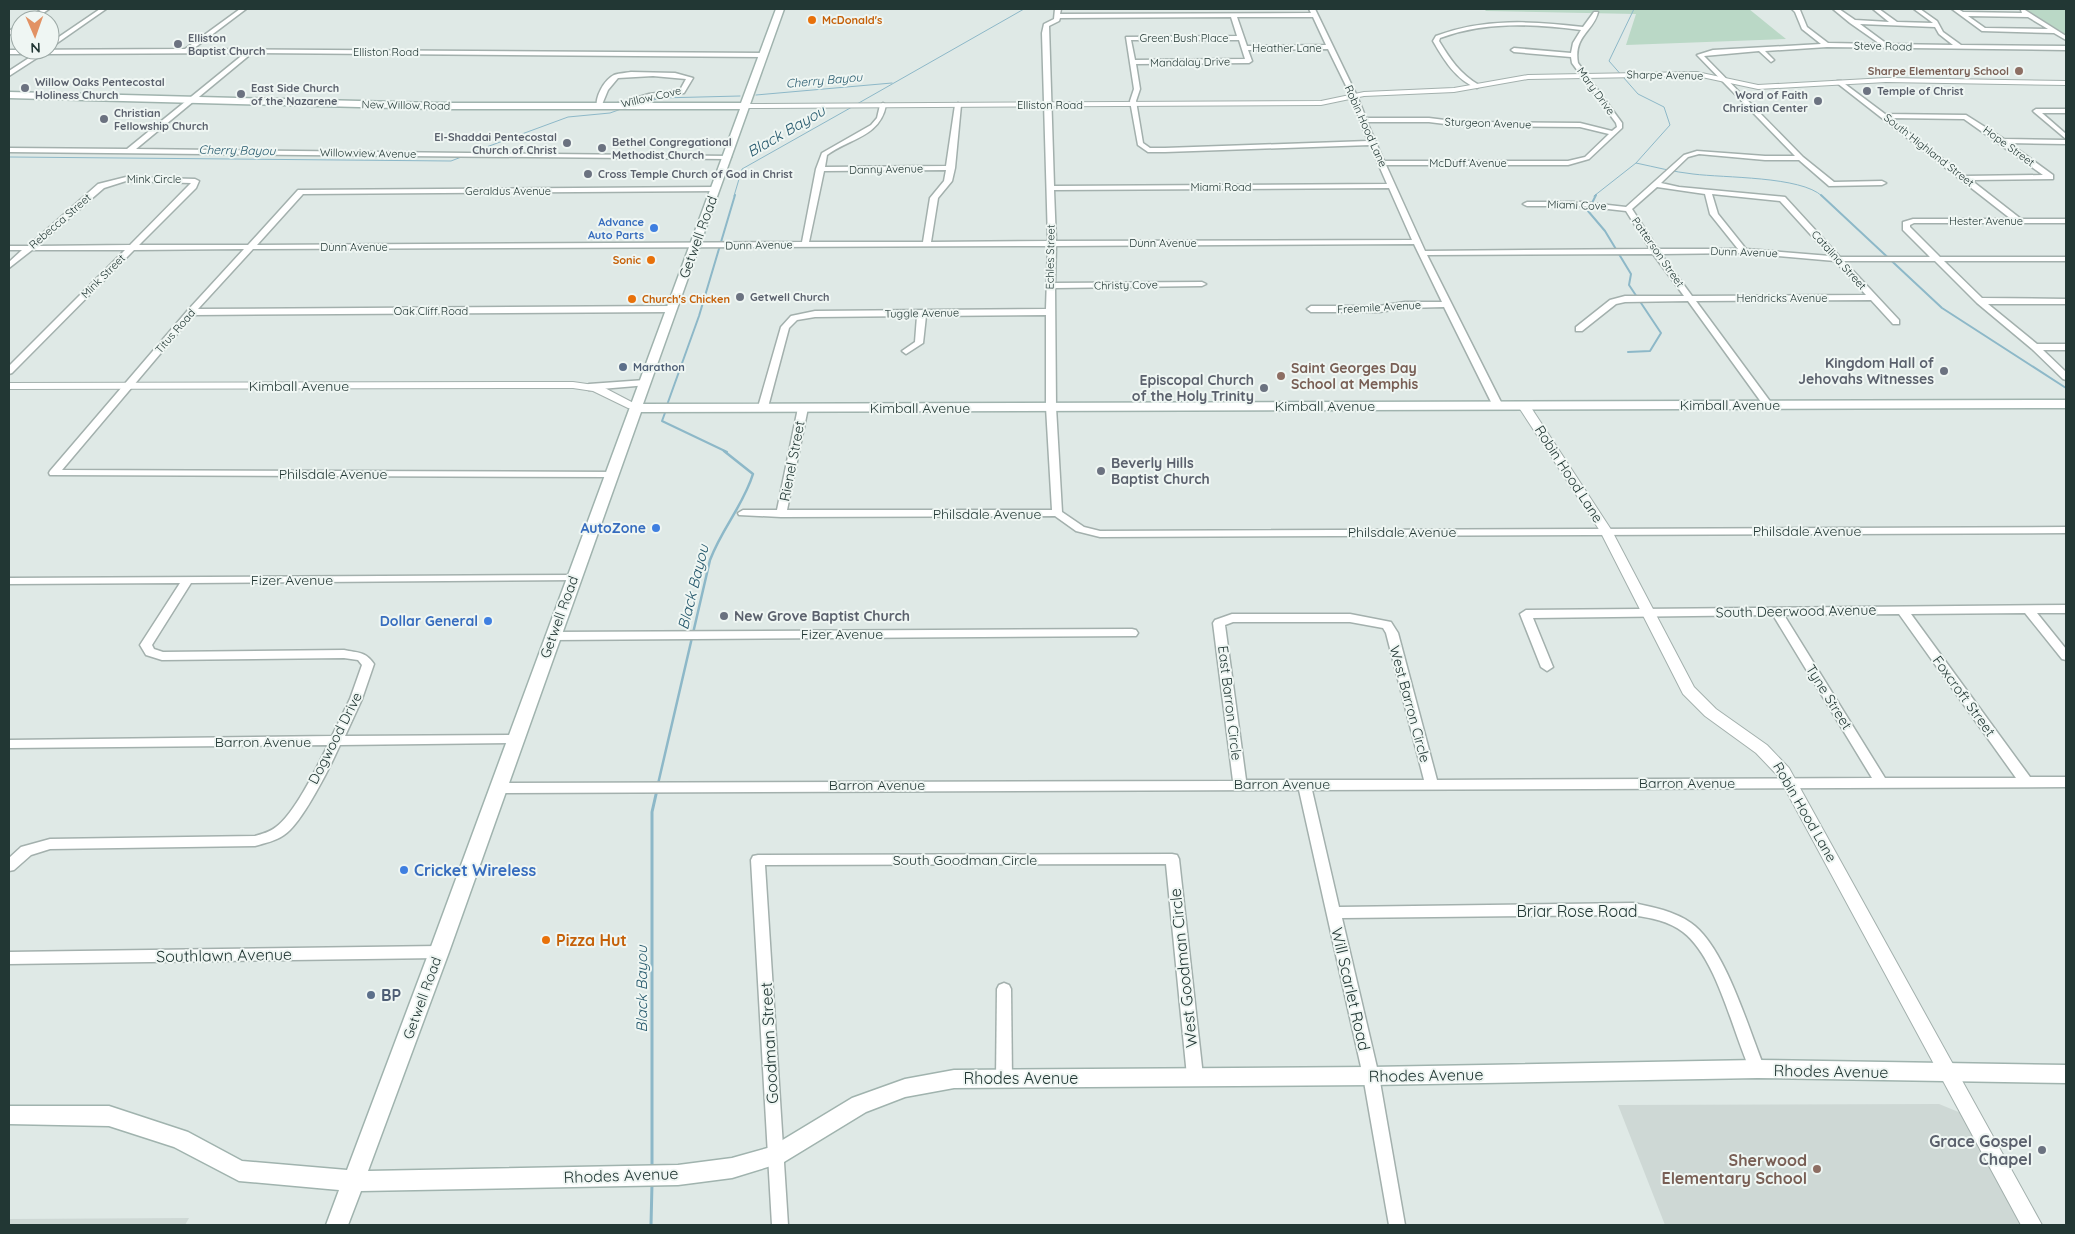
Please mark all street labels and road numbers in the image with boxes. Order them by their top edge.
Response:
street label: Green Bush Place [1140,31,1228,45]
street label: Steve Road [1854,38,1912,54]
street label: Heather Lane [1252,41,1322,55]
street label: Elliston Road [353,45,419,59]
street label: Mandalay Drive [1150,54,1230,70]
street label: Mary Drive [1574,64,1618,118]
street label: Sharpe Avenue [1626,67,1704,83]
street label: Willow Cove [619,83,683,111]
street label: Robin Hood Lane [1342,83,1390,169]
street label: New Willow Road [362,97,450,113]
street label: Elliston Road [1017,98,1083,112]
street label: South Highland Street [1881,110,1977,190]
street label: Sturgeon Avenue [1444,114,1532,132]
street label: Hope Street [1980,123,2038,170]
street label: Willowview Avenue [320,145,416,161]
street label: McDuff Avenue [1429,156,1507,170]
street label: Danny Avenue [849,161,923,177]
street label: Mink Circle [127,172,181,186]
street label: Miami Road [1191,180,1251,194]
street label: Geraldus Avenue [465,184,551,198]
street label: Rebecca Street [26,190,94,252]
street label: Getwell Road [675,193,721,281]
street label: Miami Cove [1547,197,1607,213]
street label: Patterson Street [1629,214,1687,290]
street label: Hester Avenue [1949,214,2023,228]
street label: Echles Street [1042,224,1058,290]
street label: Catalina Street [1809,227,1870,293]
street label: Dunn Avenue [1129,236,1197,250]
street label: Dunn Avenue [725,237,793,253]
street label: Dunn Avenue [320,240,388,254]
street label: Dunn Avenue [1710,244,1778,260]
street label: Mink Street [78,251,128,301]
street label: Christy Cove [1094,277,1158,293]
street label: Hendricks Avenue [1736,291,1828,305]
street label: Freemile Avenue [1337,298,1421,316]
street label: Oak Cliff Road [394,304,468,318]
street label: Tuggle Avenue [885,305,959,321]
street label: Titus Road [152,306,198,356]
street label: Kimball Avenue [249,377,349,395]
street label: Kimball Avenue [1680,396,1780,414]
street label: Kimball Avenue [1275,397,1375,415]
street label: Kimball Avenue [870,399,970,417]
street label: Rienel Street [775,419,809,503]
street label: Robin Hood Lane [1531,422,1607,526]
street label: Philsdale Avenue [279,465,387,483]
street label: Philsdale Avenue [933,505,1041,523]
street label: Philsdale Avenue [1753,522,1861,540]
street label: Philsdale Avenue [1348,523,1456,541]
street label: Fizer Avenue [251,571,333,589]
street label: Getwell Road [536,573,582,661]
street label: South Deerwood Avenue [1716,601,1876,621]
street label: Fizer Avenue [801,625,883,643]
street label: West Barron Circle [1386,644,1434,764]
street label: East Barron Circle [1214,645,1246,761]
street label: Foxcroft Street [1929,652,1999,740]
street label: Tyne Street [1802,661,1856,733]
street label: Dogwood Drive [304,689,366,787]
street label: Barron Avenue [215,733,311,751]
street label: Robin Hood Lane [1769,759,1841,865]
street label: Barron Avenue [1639,774,1735,792]
street label: Barron Avenue [1234,775,1330,793]
street label: Barron Avenue [829,776,925,794]
street label: South Goodman Circle [893,851,1037,869]
street label: West Goodman Circle [1165,887,1201,1049]
street label: Briar Rose Road [1516,901,1638,921]
street label: Will Scarlet Road [1327,925,1375,1053]
street label: Southlawn Avenue [156,944,292,966]
street label: Getwell Road [399,954,445,1042]
street label: Goodman Street [756,982,782,1104]
street label: Rhodes Avenue [1773,1060,1889,1082]
street label: Rhodes Avenue [1368,1064,1484,1086]
street label: Rhodes Avenue [964,1068,1078,1088]
street label: Rhodes Avenue [563,1163,679,1187]

